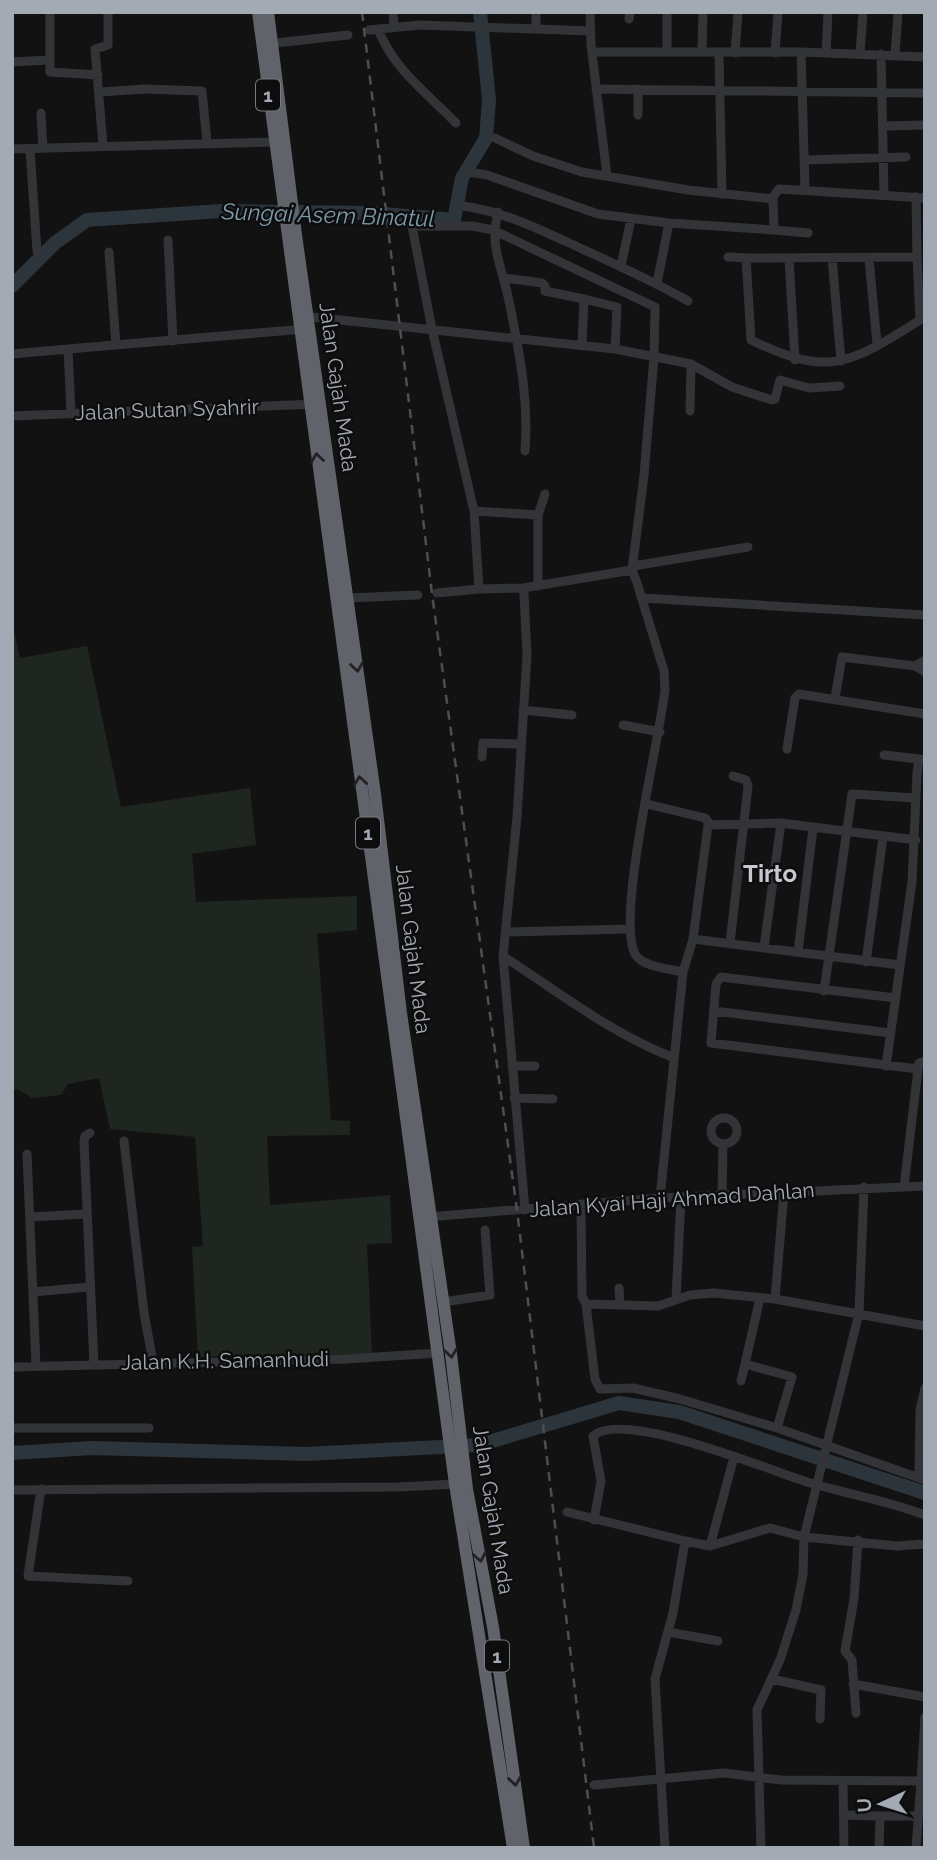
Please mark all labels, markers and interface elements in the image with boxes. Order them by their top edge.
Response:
road number: 1 [256,80,280,110]
water label: Sungai Asem Binatul [220,197,435,232]
street label: Jalan Gajah Mada [314,301,363,473]
street label: Jalan Sutan Syahrir [75,394,260,425]
one-way arrow [310,452,325,464]
one-way arrow [350,661,365,673]
one-way arrow [353,775,368,786]
road number: 1 [356,818,380,848]
district label: Tirto [743,859,797,888]
street label: Jalan Gajah Mada [391,863,436,1035]
street label: Jalan Kyai Haji Ahmad Dahlan [529,1177,815,1222]
street label: Jalan K.H. Samanhudi [121,1346,329,1375]
one-way arrow [443,1348,458,1359]
street label: Jalan Gajah Mada [468,1424,519,1596]
one-way arrow [471,1551,486,1563]
road number: 1 [485,1640,509,1672]
north arrow [846,1769,916,1839]
one-way arrow [507,1775,522,1787]
text: U [853,1797,876,1813]

